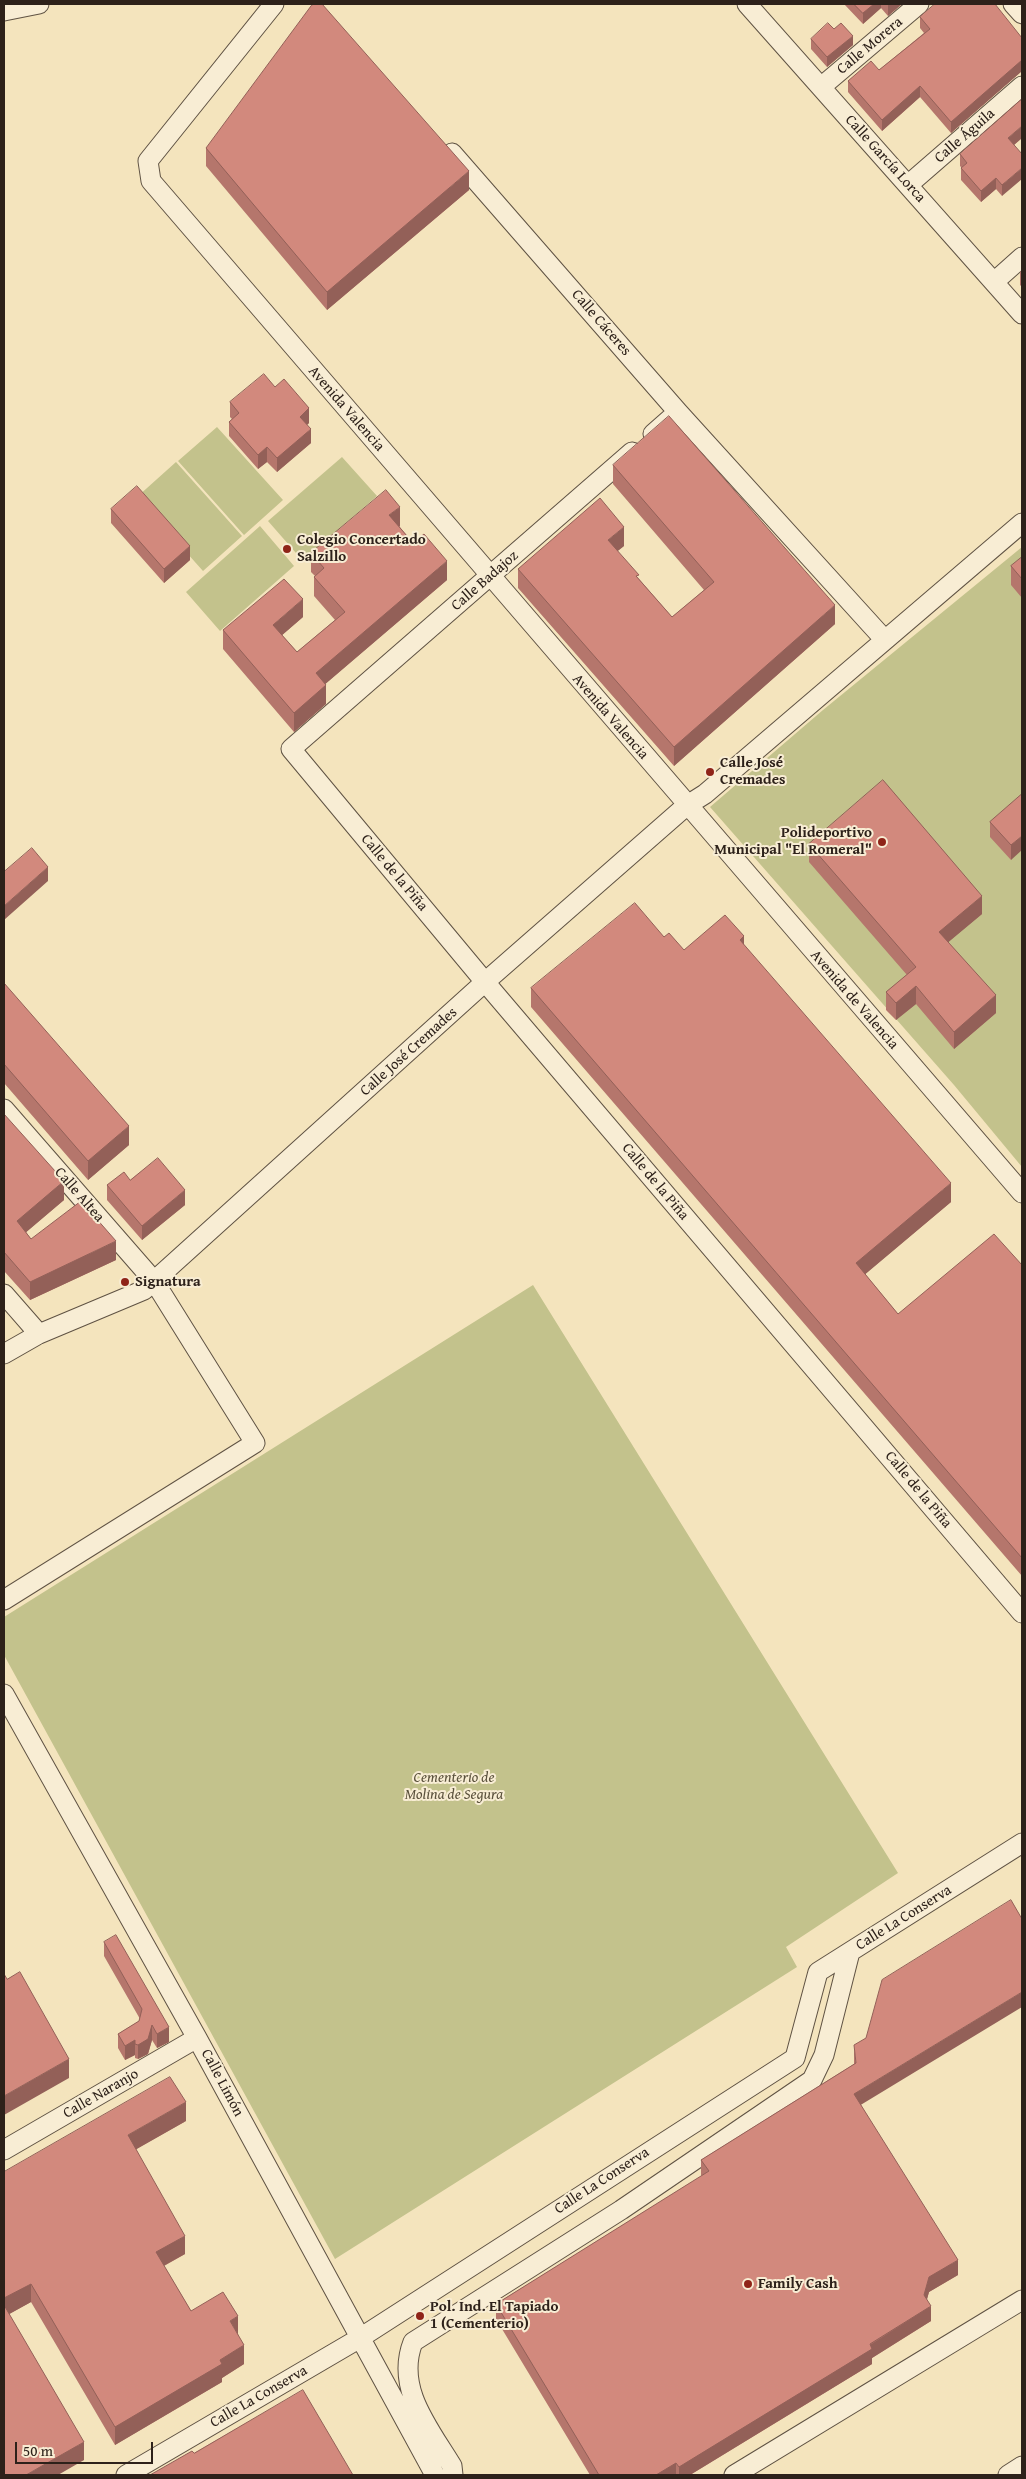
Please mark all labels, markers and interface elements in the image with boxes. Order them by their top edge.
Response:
street label: Calle Morera [834,13,906,79]
street label: Calle Águila [931,105,999,167]
street label: Calle García Lorca [841,111,929,207]
street label: Calle Cáceres [567,286,635,360]
street label: Avenida Valencia [304,363,388,455]
place label: Colegio Concertado Salzillo [297,531,426,566]
marker: Colegio Concertado Salzillo [281,543,293,555]
street label: Calle Badajoz [448,547,522,615]
street label: Avenida Valencia [568,671,652,763]
place label: Calle José Cremades [720,754,785,789]
marker: Calle José Cremades [704,766,716,778]
place label: Polideportivo Municipal "El Romeral" [714,824,872,859]
street label: Calle de la Piña [357,831,431,915]
marker: Polideportivo Municipal "El Romeral" [876,836,888,848]
street label: Avenida de Valencia [806,947,902,1053]
street label: Calle José Cremades [357,1004,461,1100]
street label: Calle de la Piña [618,1140,692,1224]
street label: Calle Altea [50,1164,108,1226]
place label: Signatura [135,1273,201,1291]
marker: Signatura [119,1276,131,1288]
street label: Calle de la Piña [881,1448,955,1532]
park label: Cementerio de Molina de Segura [405,1769,503,1804]
street label: Calle La Conserva [853,1881,955,1955]
street label: Calle Limón [197,2046,247,2120]
street label: Calle Naranjo [60,2065,142,2123]
street label: Calle La Conserva [551,2144,653,2218]
place label: Family Cash [758,2275,837,2293]
marker: Family Cash [742,2278,754,2290]
place label: Pol. Ind. El Tapiado 1 (Cementerio) [430,2298,558,2333]
marker: Pol. Ind. El Tapiado 1 (Cementerio) [414,2310,426,2322]
street label: Calle La Conserva [207,2362,311,2432]
scale bar [18,2432,155,2464]
text: 50 m [23,2440,53,2461]

